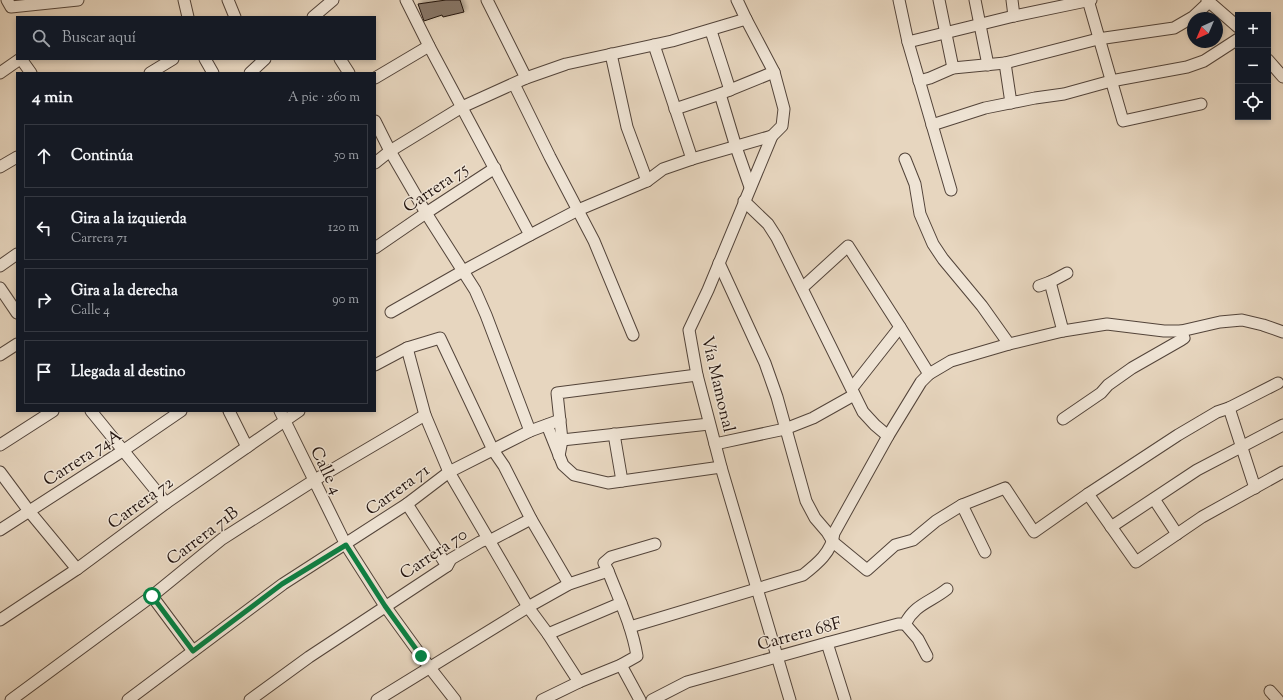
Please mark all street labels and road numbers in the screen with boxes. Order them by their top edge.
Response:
street label: Carrera 75 [399,158,474,219]
street label: Vía Mamonal [694,334,740,435]
street label: Carrera 74A [39,424,127,493]
street label: Calle 4 [303,443,347,499]
street label: Carrera 71 [361,459,435,522]
street label: Carrera 72 [103,472,179,536]
street label: Carrera 71B [162,501,244,572]
street label: Carrera 70 [396,523,473,586]
street label: Carrera 68F [755,612,845,658]

